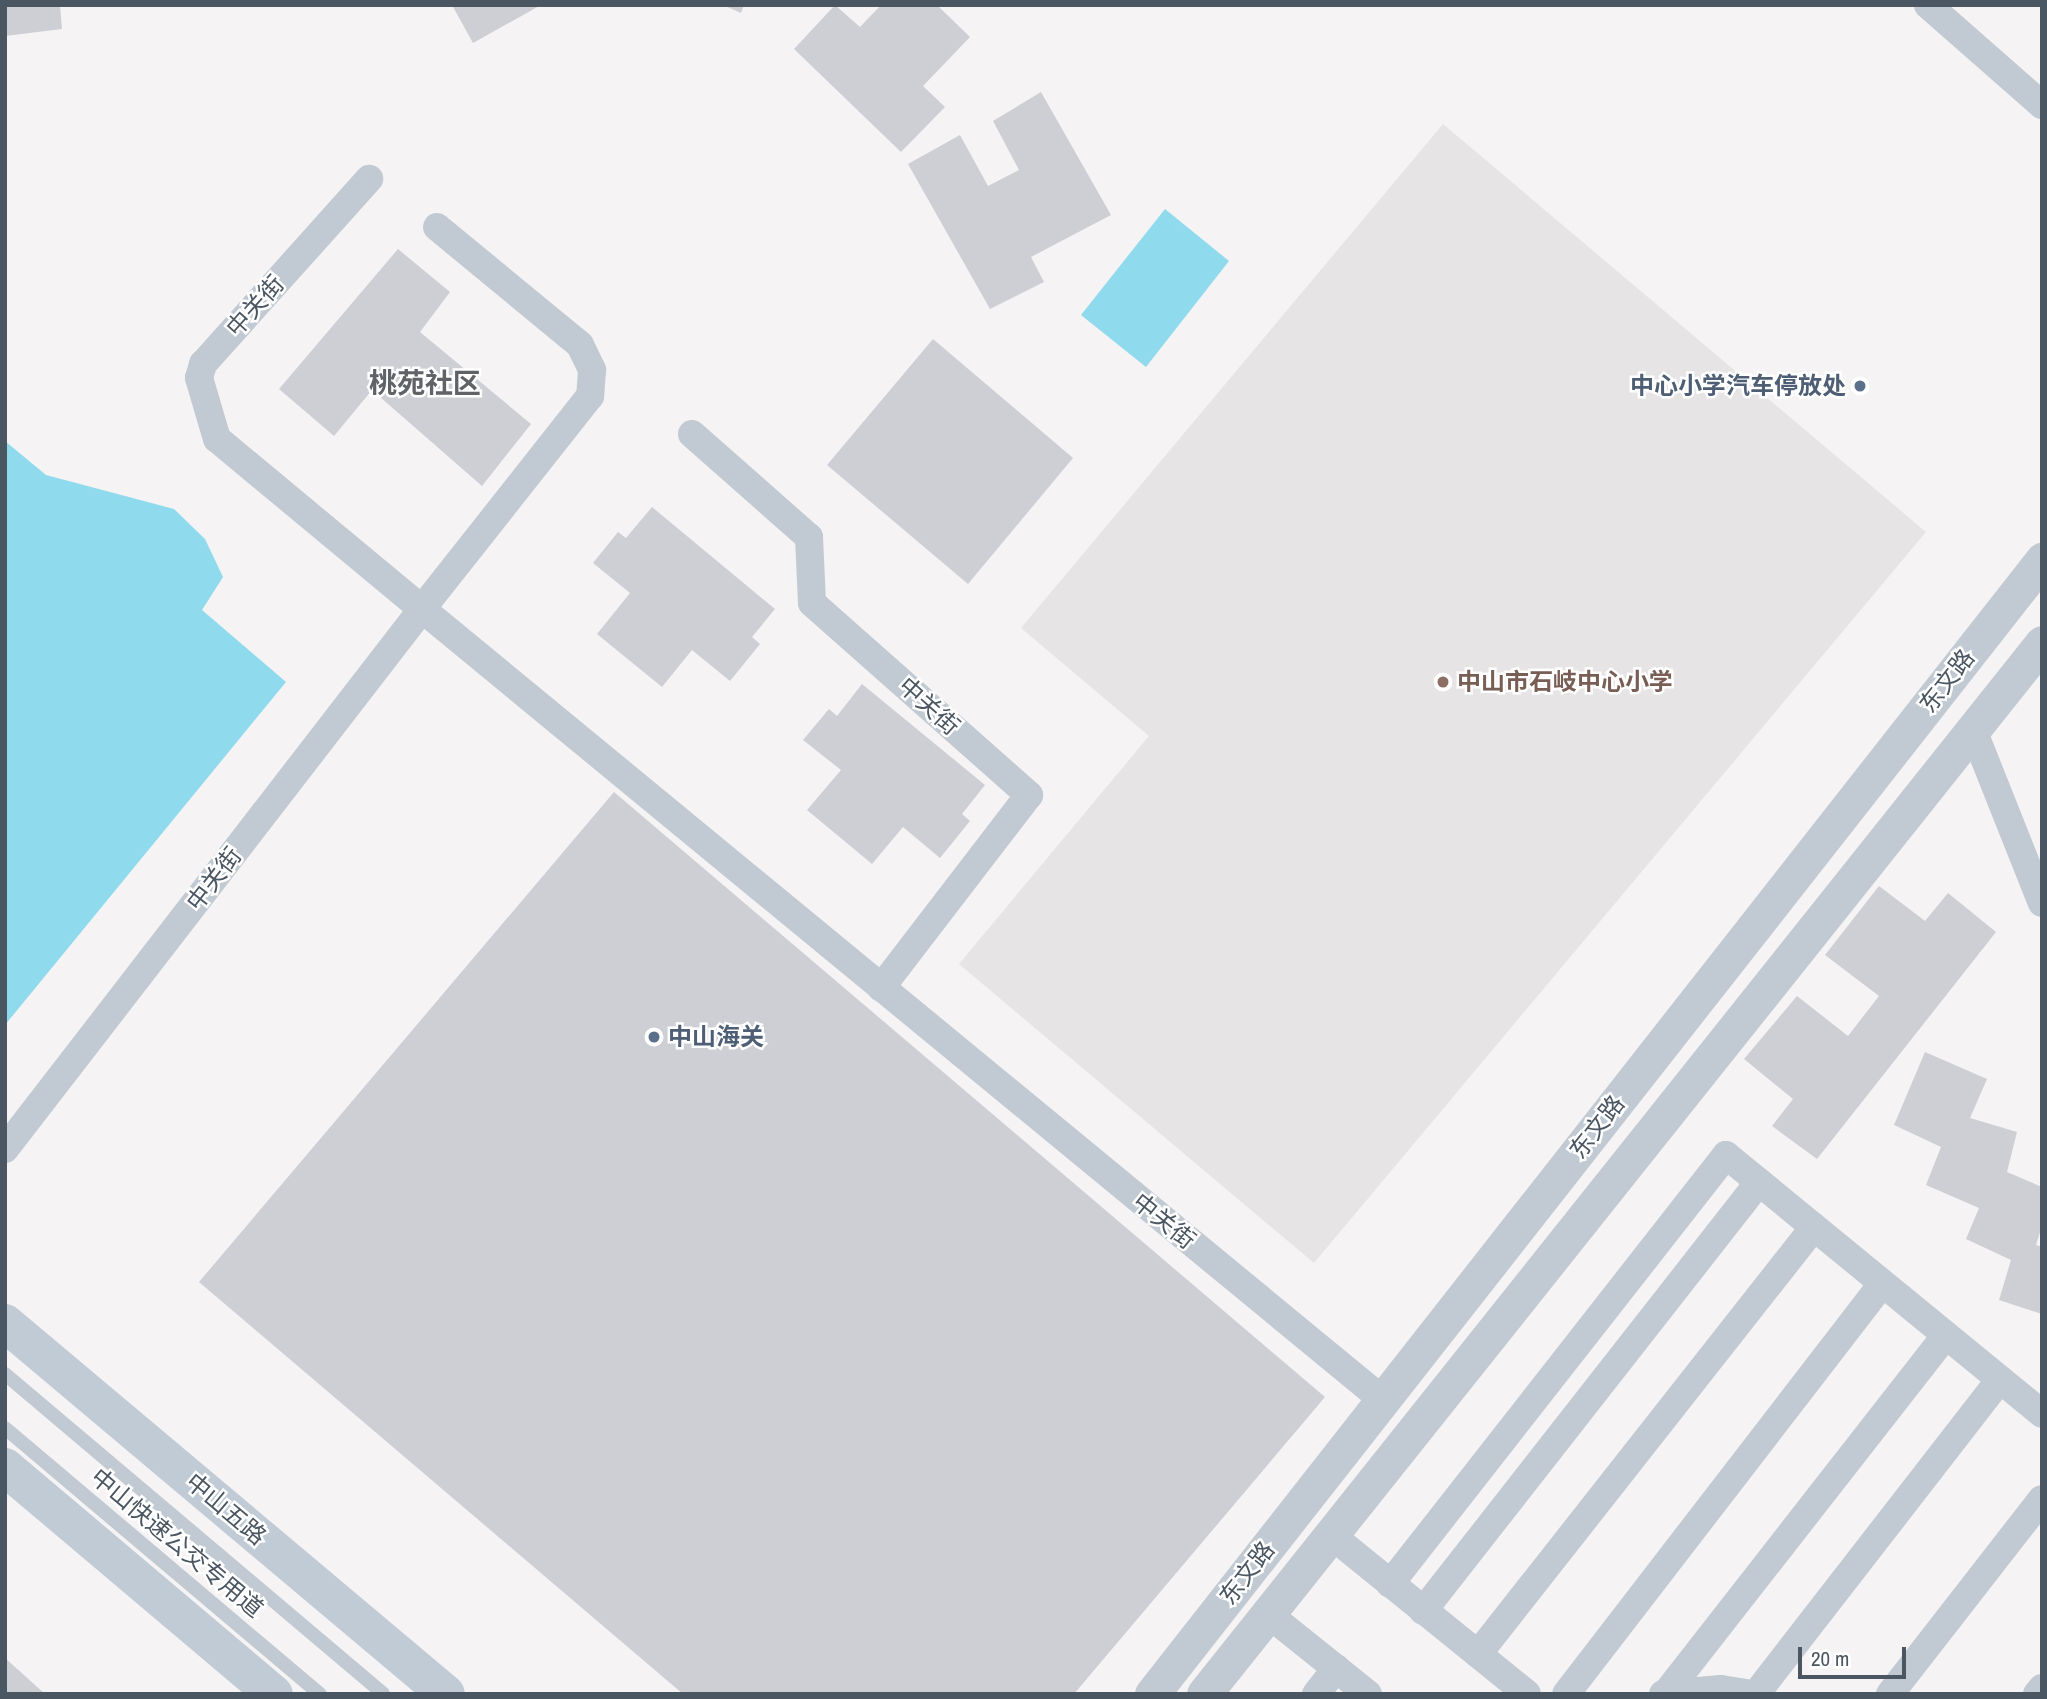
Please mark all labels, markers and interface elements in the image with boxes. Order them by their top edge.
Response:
street label: 中关街 [220,270,290,342]
district label: 桃苑社区 [369,366,481,400]
place label: 中心小学汽车停放处 [1630,372,1846,400]
marker: 中心小学汽车停放处 [1852,378,1868,394]
street label: 东文路 [1913,644,1981,718]
place label: 中山市石岐中心小学 [1457,668,1673,696]
street label: 中关街 [893,671,965,741]
marker: 中山市石岐中心小学 [1435,674,1451,690]
street label: 中关街 [180,842,248,916]
place label: 中山海关 [668,1023,764,1051]
marker: 中山海关 [646,1029,662,1045]
street label: 东文路 [1563,1090,1631,1164]
street label: 中关街 [1127,1187,1201,1255]
street label: 中山快速公交专用道 [85,1463,269,1623]
street label: 中山五路 [180,1467,272,1551]
street label: 东文路 [1213,1536,1281,1610]
scale bar [1802,1632,1910,1676]
text: 20 m [1811,1644,1849,1673]

